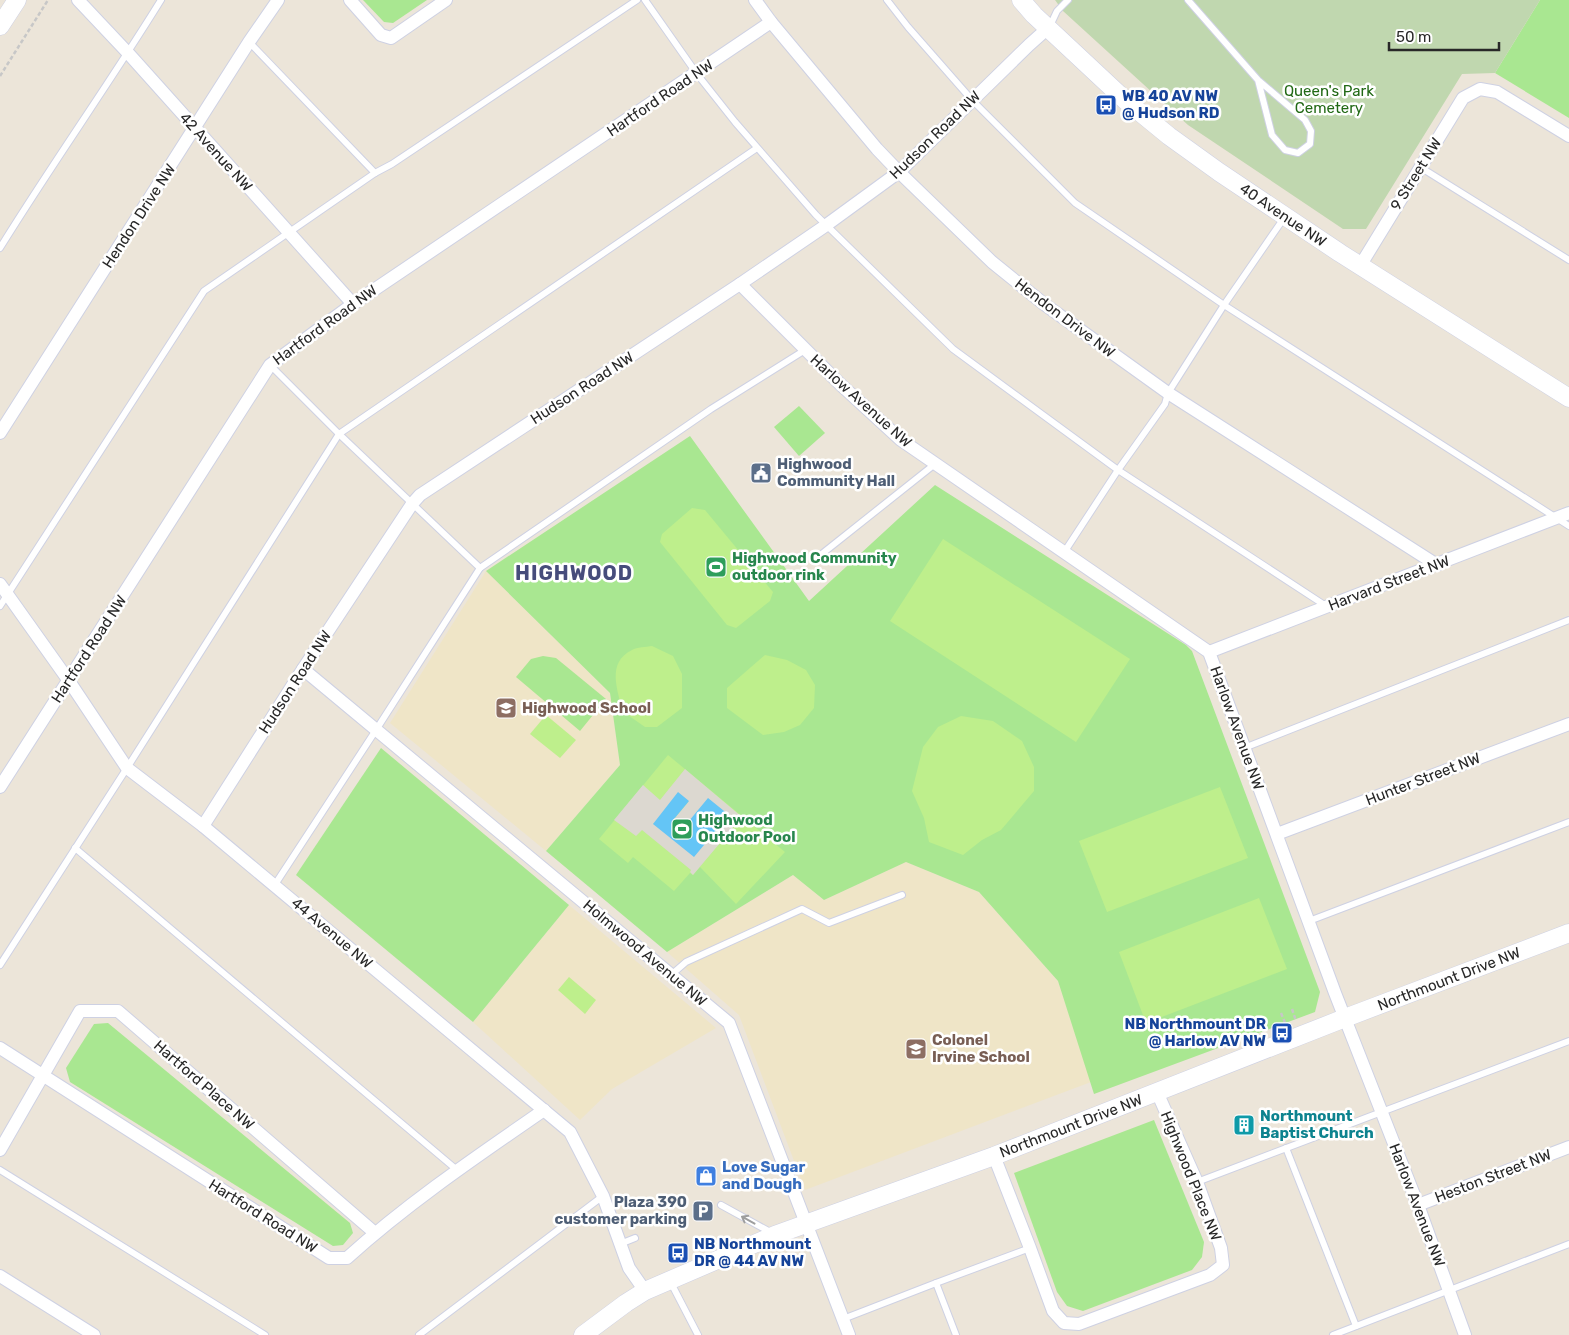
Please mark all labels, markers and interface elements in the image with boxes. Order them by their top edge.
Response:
scale bar [1389,20,1499,52]
text: 50 m [1396,28,1431,46]
street label: Hartford Road NW [603,56,717,140]
park label: Queen's Park Cemetery [1284,82,1374,117]
street label: Hudson Road NW [886,87,984,183]
place label: WB 40 AV NW @ Hudson RD [1122,87,1220,122]
bus stop icon: WB 40 AV NW @ Hudson RD [1094,93,1118,117]
street label: 42 Avenue NW [176,109,256,195]
street label: 9 Street NW [1387,134,1445,214]
street label: Hendon Drive NW [99,160,179,272]
street label: 40 Avenue NW [1236,179,1330,251]
street label: Hendon Drive NW [1011,274,1119,362]
street label: Hartford Road NW [269,281,381,369]
street label: Hudson Road NW [527,348,637,428]
street label: Harlow Avenue NW [807,351,915,451]
place label: Highwood Community Hall [777,455,895,490]
public building icon: Highwood Community Hall [749,461,773,485]
place label: Highwood Community outdoor rink [732,549,897,584]
street label: Harvard Street NW [1326,552,1452,614]
sports icon: Highwood Community outdoor rink [704,555,728,579]
district label: HIGHWOOD [515,561,633,585]
street label: Hartford Road NW [48,592,130,706]
street label: Hudson Road NW [255,627,335,737]
street label: Harlow Avenue NW [1206,664,1268,792]
school or university icon: Highwood School [494,696,518,720]
place label: Highwood School [522,699,651,717]
street label: Hunter Street NW [1363,749,1483,809]
place label: Highwood Outdoor Pool [698,811,795,846]
sports icon: Highwood Outdoor Pool [670,817,694,841]
street label: 44 Avenue NW [288,894,376,972]
street label: Holmwood Avenue NW [579,896,711,1010]
street label: Northmount Drive NW [1375,943,1523,1015]
place label: NB Northmount DR @ Harlow AV NW [1125,1015,1266,1050]
bus stop icon: NB Northmount DR @ Harlow AV NW [1270,1021,1294,1045]
place label: Colonel Irvine School [932,1031,1030,1066]
street label: Hartford Place NW [150,1036,258,1134]
school or university icon: Colonel Irvine School [904,1037,928,1061]
street label: Northmount Drive NW [997,1090,1145,1162]
place label: Northmount Baptist Church [1260,1107,1374,1142]
street label: Highwood Place NW [1157,1109,1225,1243]
building icon: Northmount Baptist Church [1232,1113,1256,1137]
street label: Harlow Avenue NW [1385,1141,1449,1269]
street label: Heston Street NW [1432,1145,1554,1207]
place label: Love Sugar and Dough [722,1158,805,1193]
shop icon: Love Sugar and Dough [694,1164,718,1188]
street label: Hartford Road NW [205,1175,321,1257]
place label: Plaza 390 customer parking [554,1193,687,1228]
parking icon: Plaza 390 customer parking [691,1199,715,1223]
one-way arrow [741,1215,756,1224]
place label: NB Northmount DR @ 44 AV NW [694,1235,811,1270]
bus stop icon: NB Northmount DR @ 44 AV NW [666,1241,690,1265]

